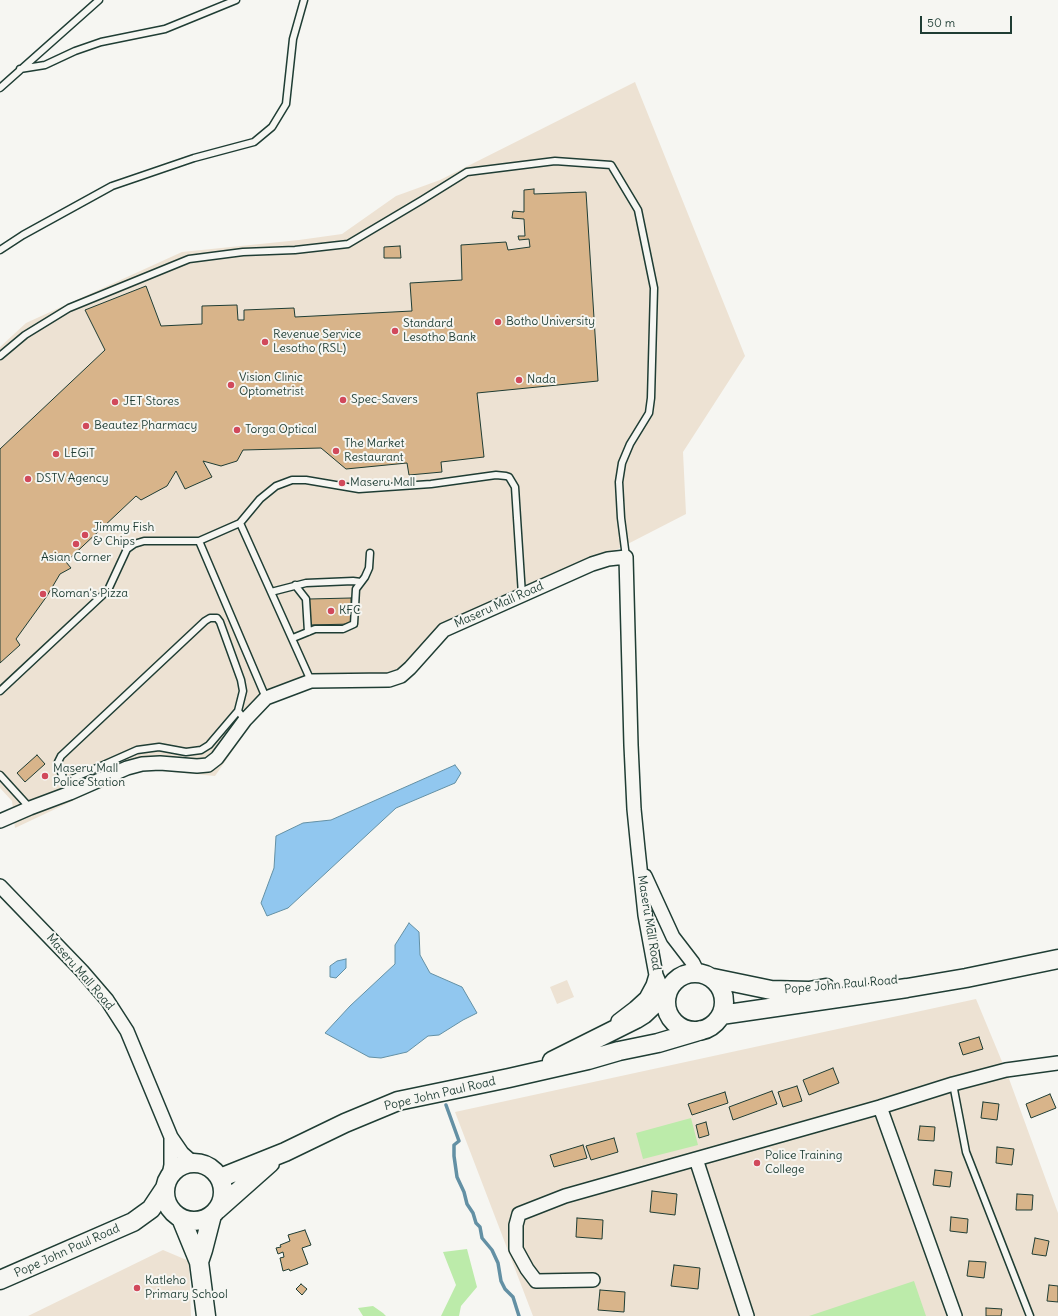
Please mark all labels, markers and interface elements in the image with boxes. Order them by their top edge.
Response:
scale bar [922,8,1014,34]
text: 50 m [927,15,955,30]
place label: Botho University [506,315,595,329]
place label: Standard Lesotho Bank [403,317,476,345]
marker: Botho University [493,317,503,327]
marker: Standard Lesotho Bank [390,326,400,336]
place label: Revenue Service Lesotho (RSL) [273,328,361,356]
marker: Revenue Service Lesotho (RSL) [260,337,270,347]
place label: Vision Clinic Optometrist [239,371,304,399]
place label: Nada [527,373,556,387]
marker: Nada [514,375,524,385]
marker: Vision Clinic Optometrist [226,380,236,390]
place label: Spec-Savers [351,393,418,407]
place label: JET Stores [123,395,179,409]
marker: Spec-Savers [338,395,348,405]
marker: JET Stores [110,397,120,407]
place label: Beautez Pharmacy [94,419,197,433]
marker: Beautez Pharmacy [81,421,91,431]
place label: Torga Optical [245,423,317,437]
marker: Torga Optical [232,425,242,435]
place label: The Market Restaurant [344,437,404,465]
marker: The Market Restaurant [331,446,341,456]
place label: LEGiT [64,447,95,461]
marker: LEGiT [51,449,61,459]
place label: DSTV Agency [36,472,109,486]
marker: DSTV Agency [23,474,33,484]
place label: Maseru Mall [350,476,415,490]
marker: Maseru Mall [337,478,347,488]
place label: Jimmy Fish & Chips [93,521,154,549]
marker: Jimmy Fish & Chips [80,530,90,540]
marker: Asian Corner [71,539,81,549]
place label: Asian Corner [41,551,111,565]
street label: Maseru Mall Road [452,579,546,631]
place label: Roman's Pizza [51,587,128,601]
marker: Roman's Pizza [38,589,48,599]
place label: KFC [339,604,361,618]
marker: KFC [326,606,336,616]
place label: Maseru Mall Police Station [53,762,125,790]
marker: Maseru Mall Police Station [40,771,50,781]
street label: Maseru Mall Road [634,874,664,972]
street label: Maseru Mall Road [43,931,117,1013]
street label: Pope John Paul Road [784,973,898,997]
street label: Pope John Paul Road [383,1074,497,1114]
place label: Police Training College [765,1149,842,1177]
marker: Police Training College [752,1158,762,1168]
street label: Pope John Paul Road [12,1221,122,1281]
place label: Katleho Primary School [145,1274,228,1302]
marker: Katleho Primary School [132,1283,142,1293]

